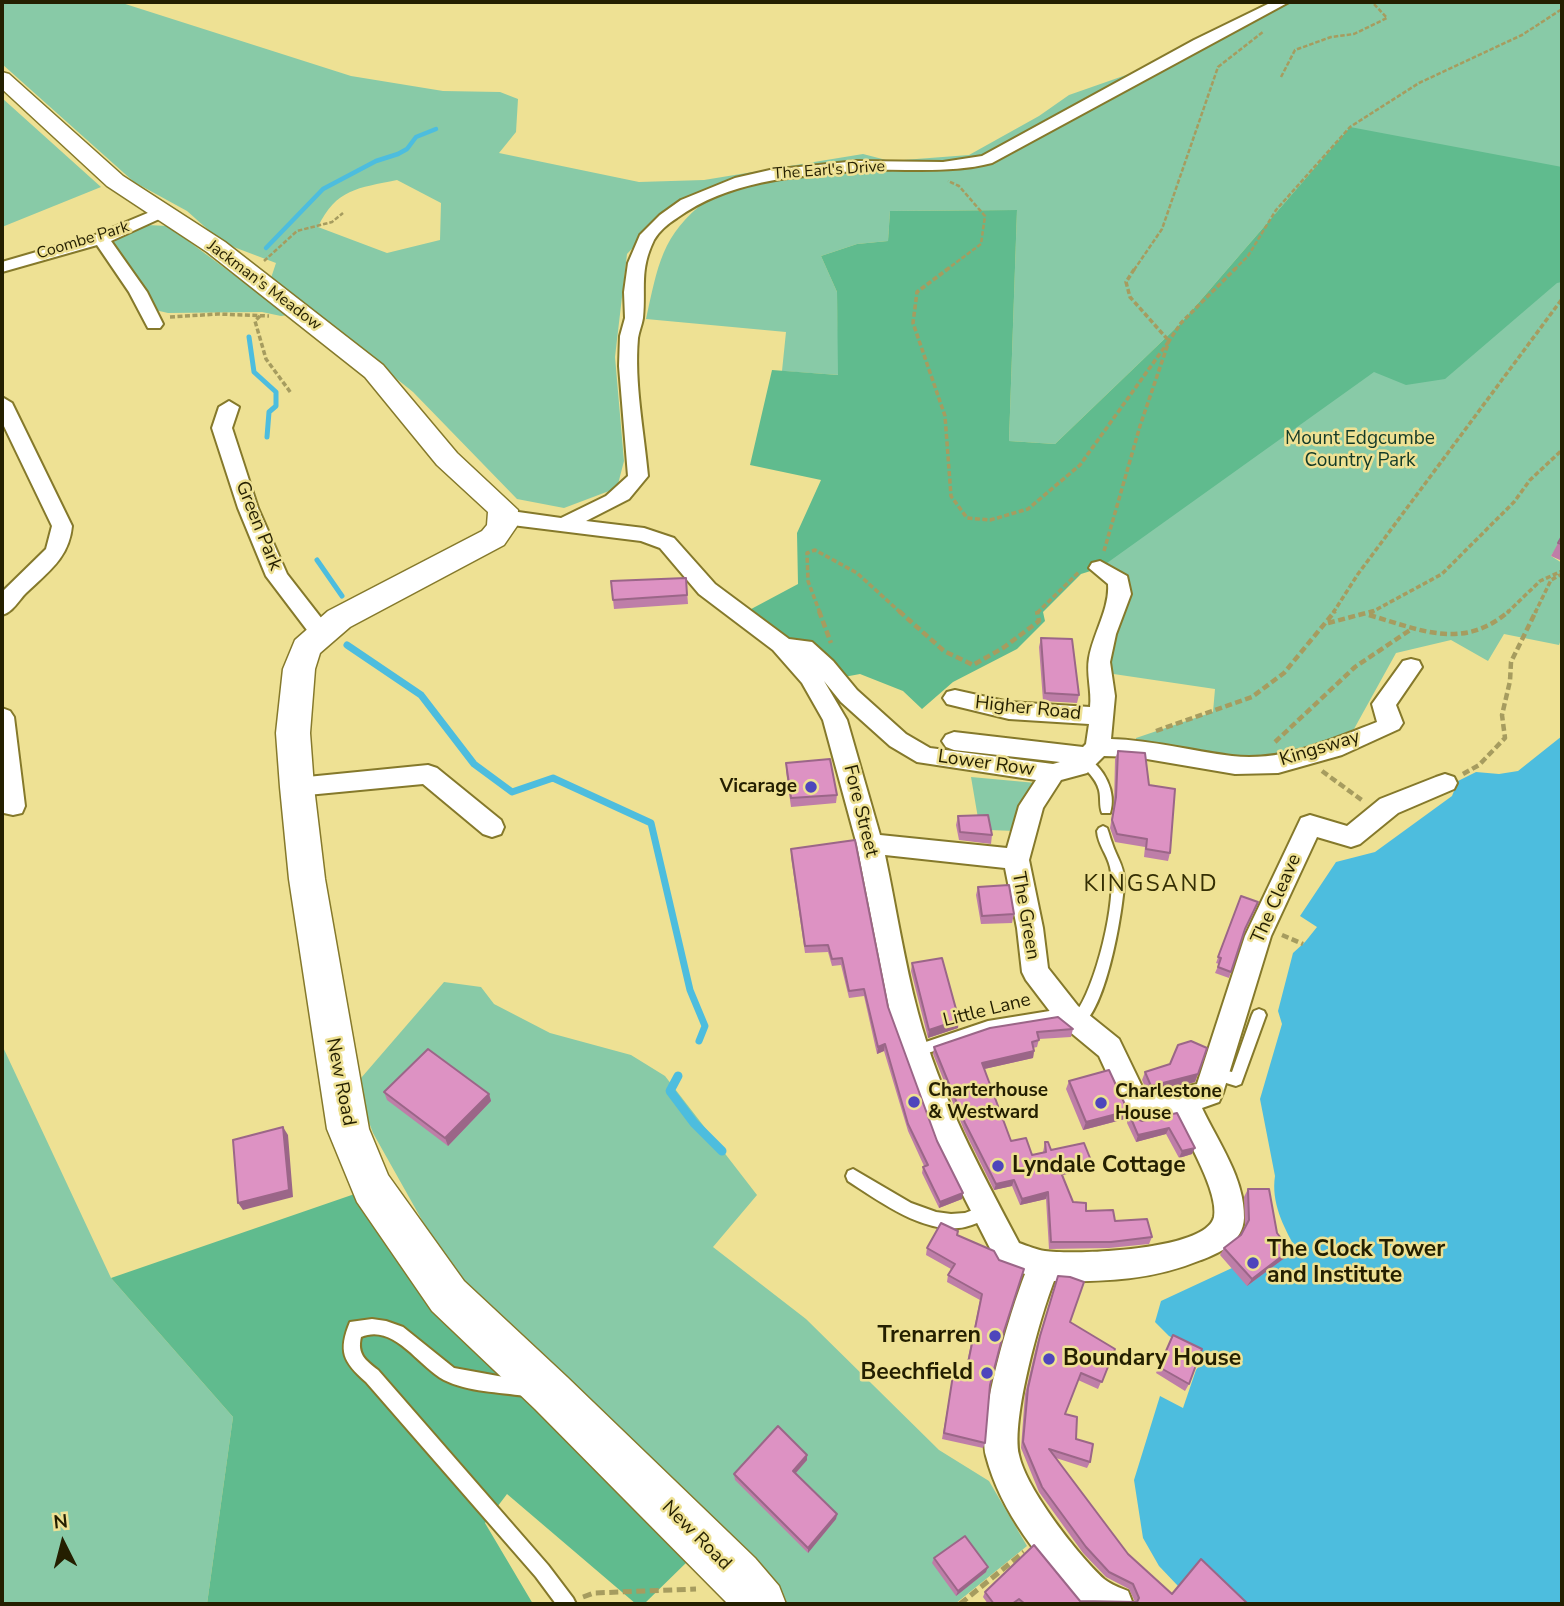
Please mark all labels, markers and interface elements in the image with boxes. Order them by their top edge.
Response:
street label: The Earl's Drive [772,158,886,184]
street label: Coombe Park [34,218,132,264]
street label: Jackman's Meadow [203,237,325,335]
park label: Mount Edgcumbe Country Park [1285,428,1435,472]
street label: Green Park [230,478,286,574]
street label: Higher Road [974,692,1082,726]
street label: Kingsway [1277,726,1363,772]
street label: Lower Row [936,746,1036,782]
street label: Fore Street [838,763,882,859]
place label: Vicarage [720,776,797,798]
marker: Vicarage [803,779,819,795]
street label: The Cleave [1247,851,1307,947]
street label: The Green [1006,870,1044,962]
district label: KINGSAND [1085,871,1217,899]
street label: Little Lane [941,989,1033,1033]
street label: New Road [320,1036,360,1128]
place label: Charterhouse & Westward [928,1080,1048,1124]
place label: Charlestone House [1115,1081,1222,1125]
marker: Charterhouse & Westward [906,1094,922,1110]
marker: Charlestone House [1093,1095,1109,1111]
place label: Lyndale Cottage [1012,1152,1186,1180]
marker: Lyndale Cottage [990,1158,1006,1174]
place label: The Clock Tower and Institute [1267,1236,1445,1290]
marker: The Clock Tower and Institute [1245,1255,1261,1271]
place label: Trenarren [877,1322,981,1350]
marker: Trenarren [987,1328,1003,1344]
place label: Boundary House [1063,1345,1241,1373]
marker: Boundary House [1041,1351,1057,1367]
place label: Beechfield [860,1359,973,1387]
marker: Beechfield [979,1365,995,1381]
street label: New Road [656,1496,736,1576]
north arrow [28,1508,98,1578]
text: N [52,1508,69,1536]

